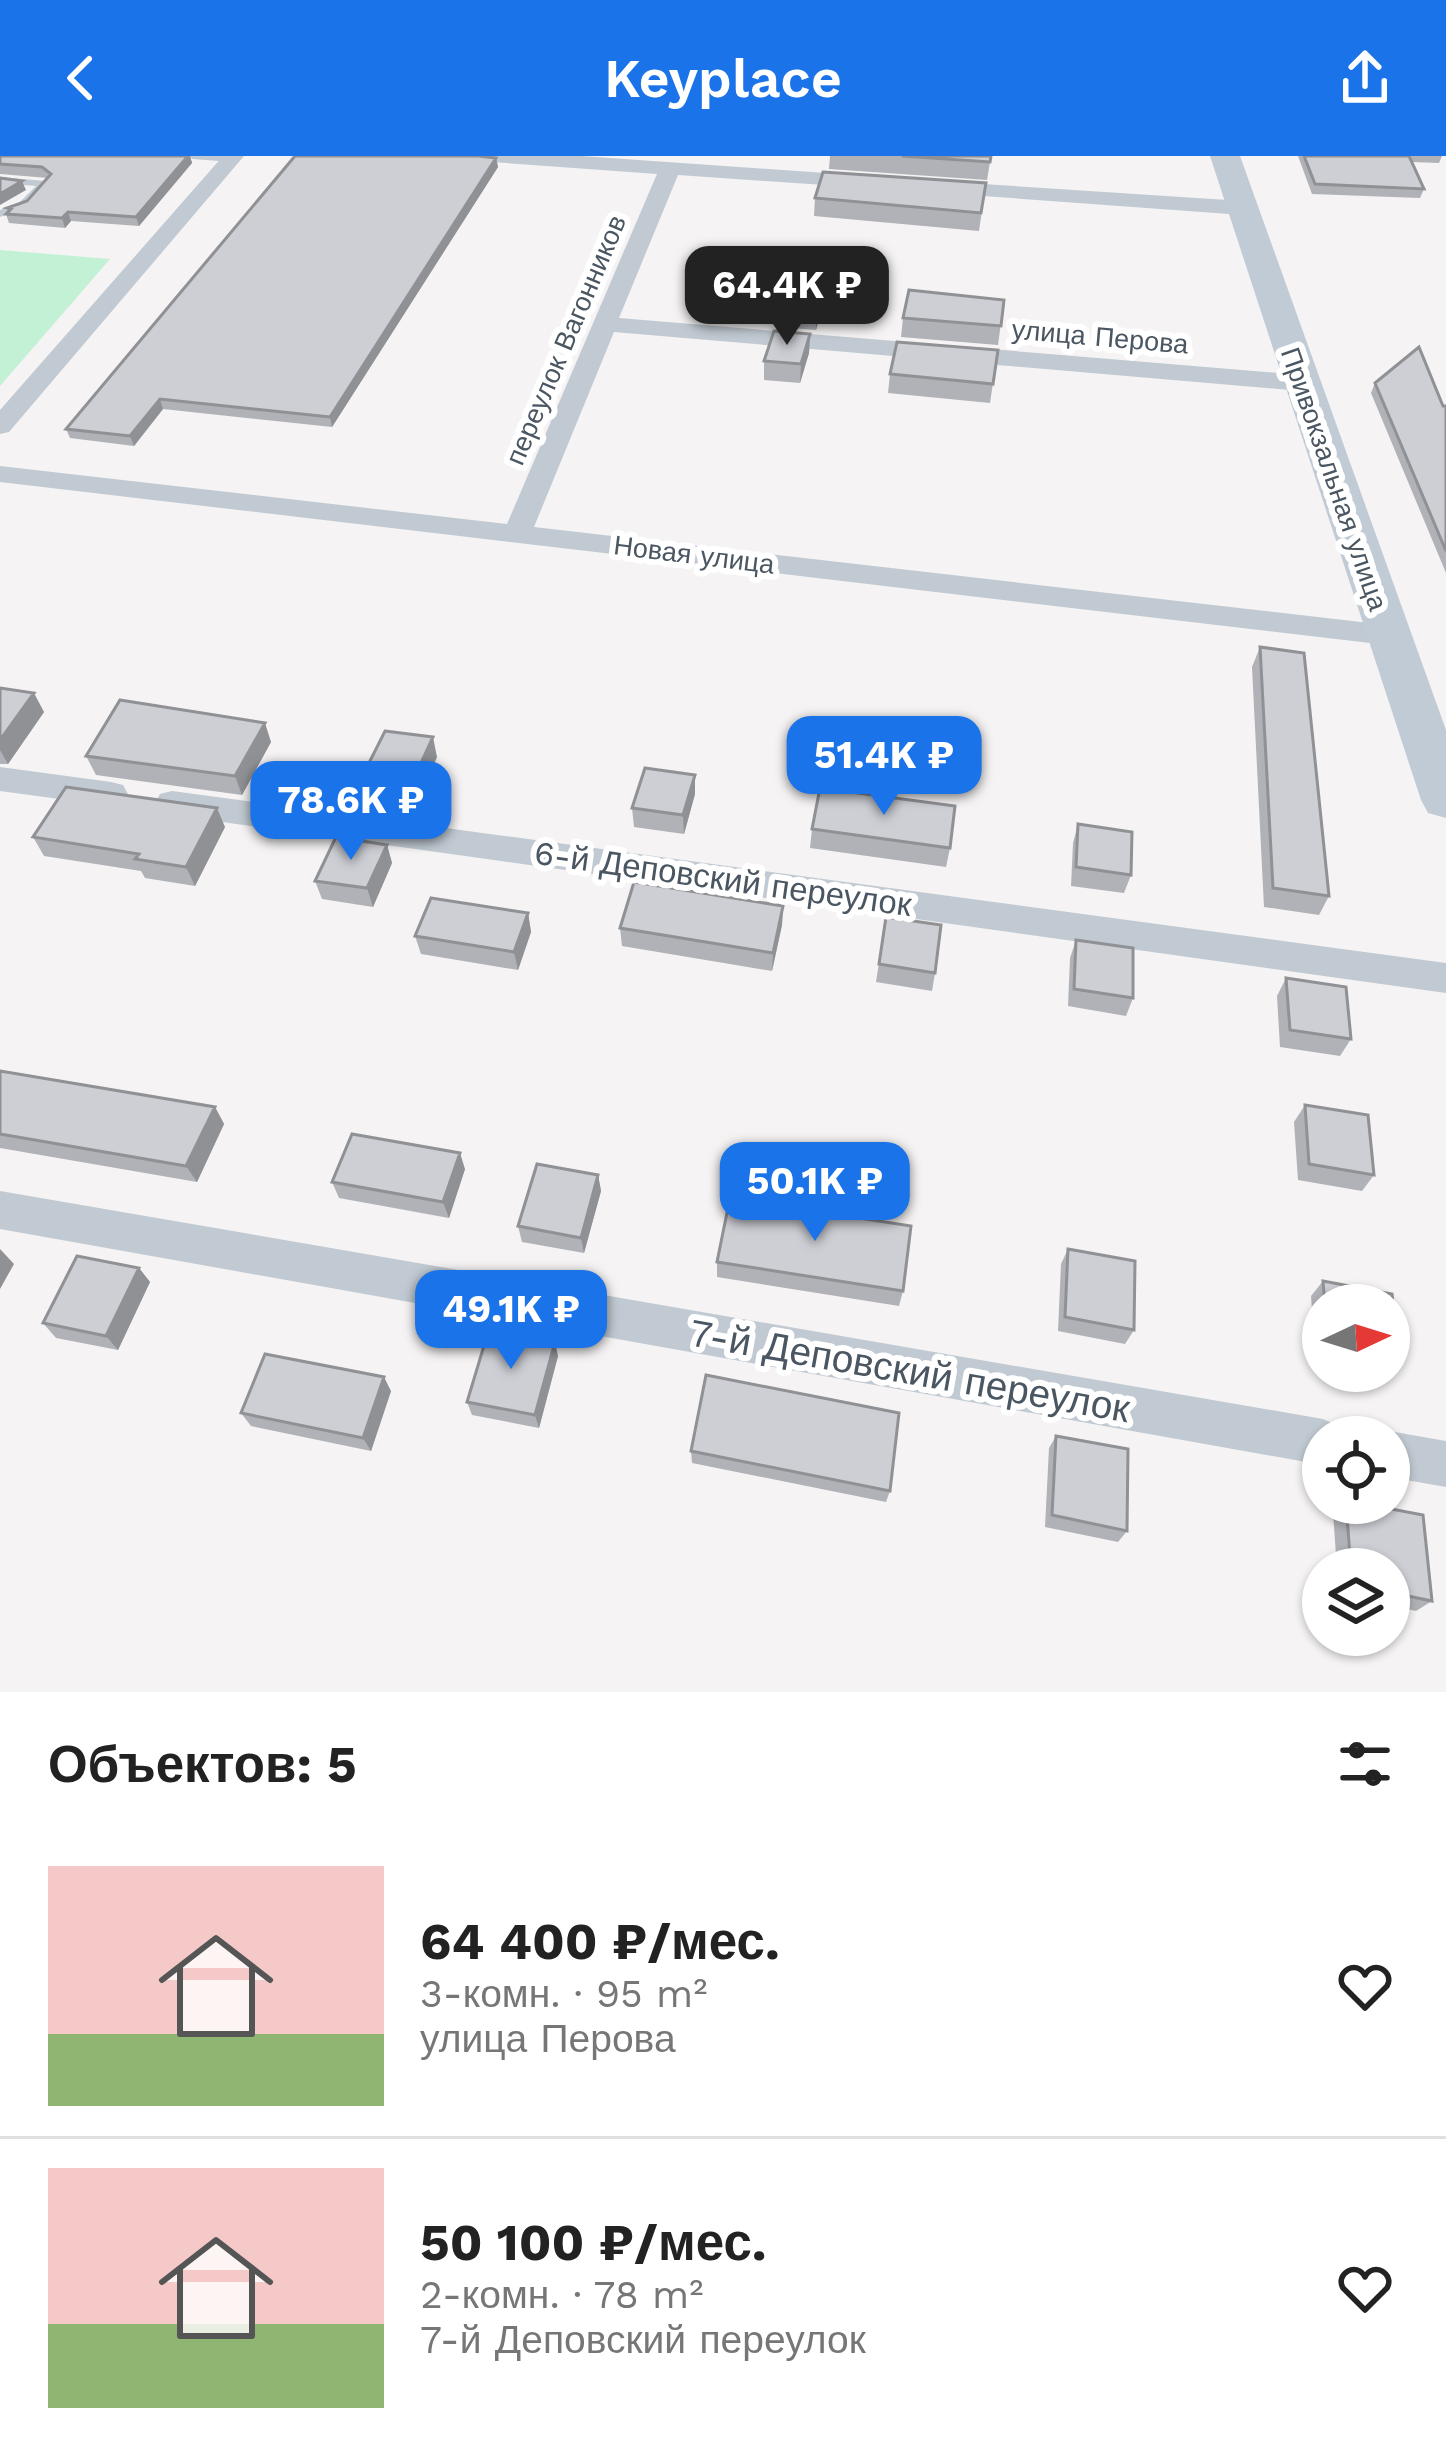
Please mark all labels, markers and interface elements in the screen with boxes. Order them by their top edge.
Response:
icon: back [48,45,114,111]
icon: share [1332,45,1398,111]
text: Keyplace [604,47,842,110]
street label: переулок Вагонников [499,210,633,470]
pin: 64.4K ₽ [676,246,898,348]
text: 64.4K ₽ [712,262,862,307]
street label: улица Перова [1010,313,1191,361]
street label: Привокзальная улица [1274,343,1394,616]
street label: Новая улица [612,529,777,581]
pin: 51.4K ₽ [773,716,995,818]
text: 51.4K ₽ [814,732,954,777]
pin: 78.6K ₽ [240,761,462,863]
text: 78.6K ₽ [277,777,425,822]
street label: 6-й Деповский переулок [532,833,915,924]
pin: 50.1K ₽ [704,1142,926,1244]
text: 50.1K ₽ [747,1158,883,1203]
pin: 49.1K ₽ [400,1270,622,1372]
north arrow [1302,1284,1410,1392]
map controls [1302,1284,1410,1656]
text: 49.1K ₽ [442,1286,580,1331]
street label: 7-й Деповский переулок [686,1310,1134,1432]
button: locate [1302,1416,1410,1524]
button: layers [1302,1548,1410,1656]
icon: filters [1332,1731,1398,1797]
text: Объектов: 5 [48,1735,357,1794]
text: 64 400 ₽/мес. [420,1912,780,1971]
icon: home [144,1914,288,2058]
icon: heart [1332,1953,1398,2019]
text: 3-комн. · 95 m² [420,1971,707,2016]
text: улица Перова [420,2016,676,2061]
text: 50 100 ₽/мес. [420,2213,767,2272]
icon: home [144,2216,288,2360]
icon: heart [1332,2255,1398,2321]
text: 2-комн. · 78 m² [420,2272,703,2317]
text: 7-й Деповский переулок [420,2317,866,2362]

